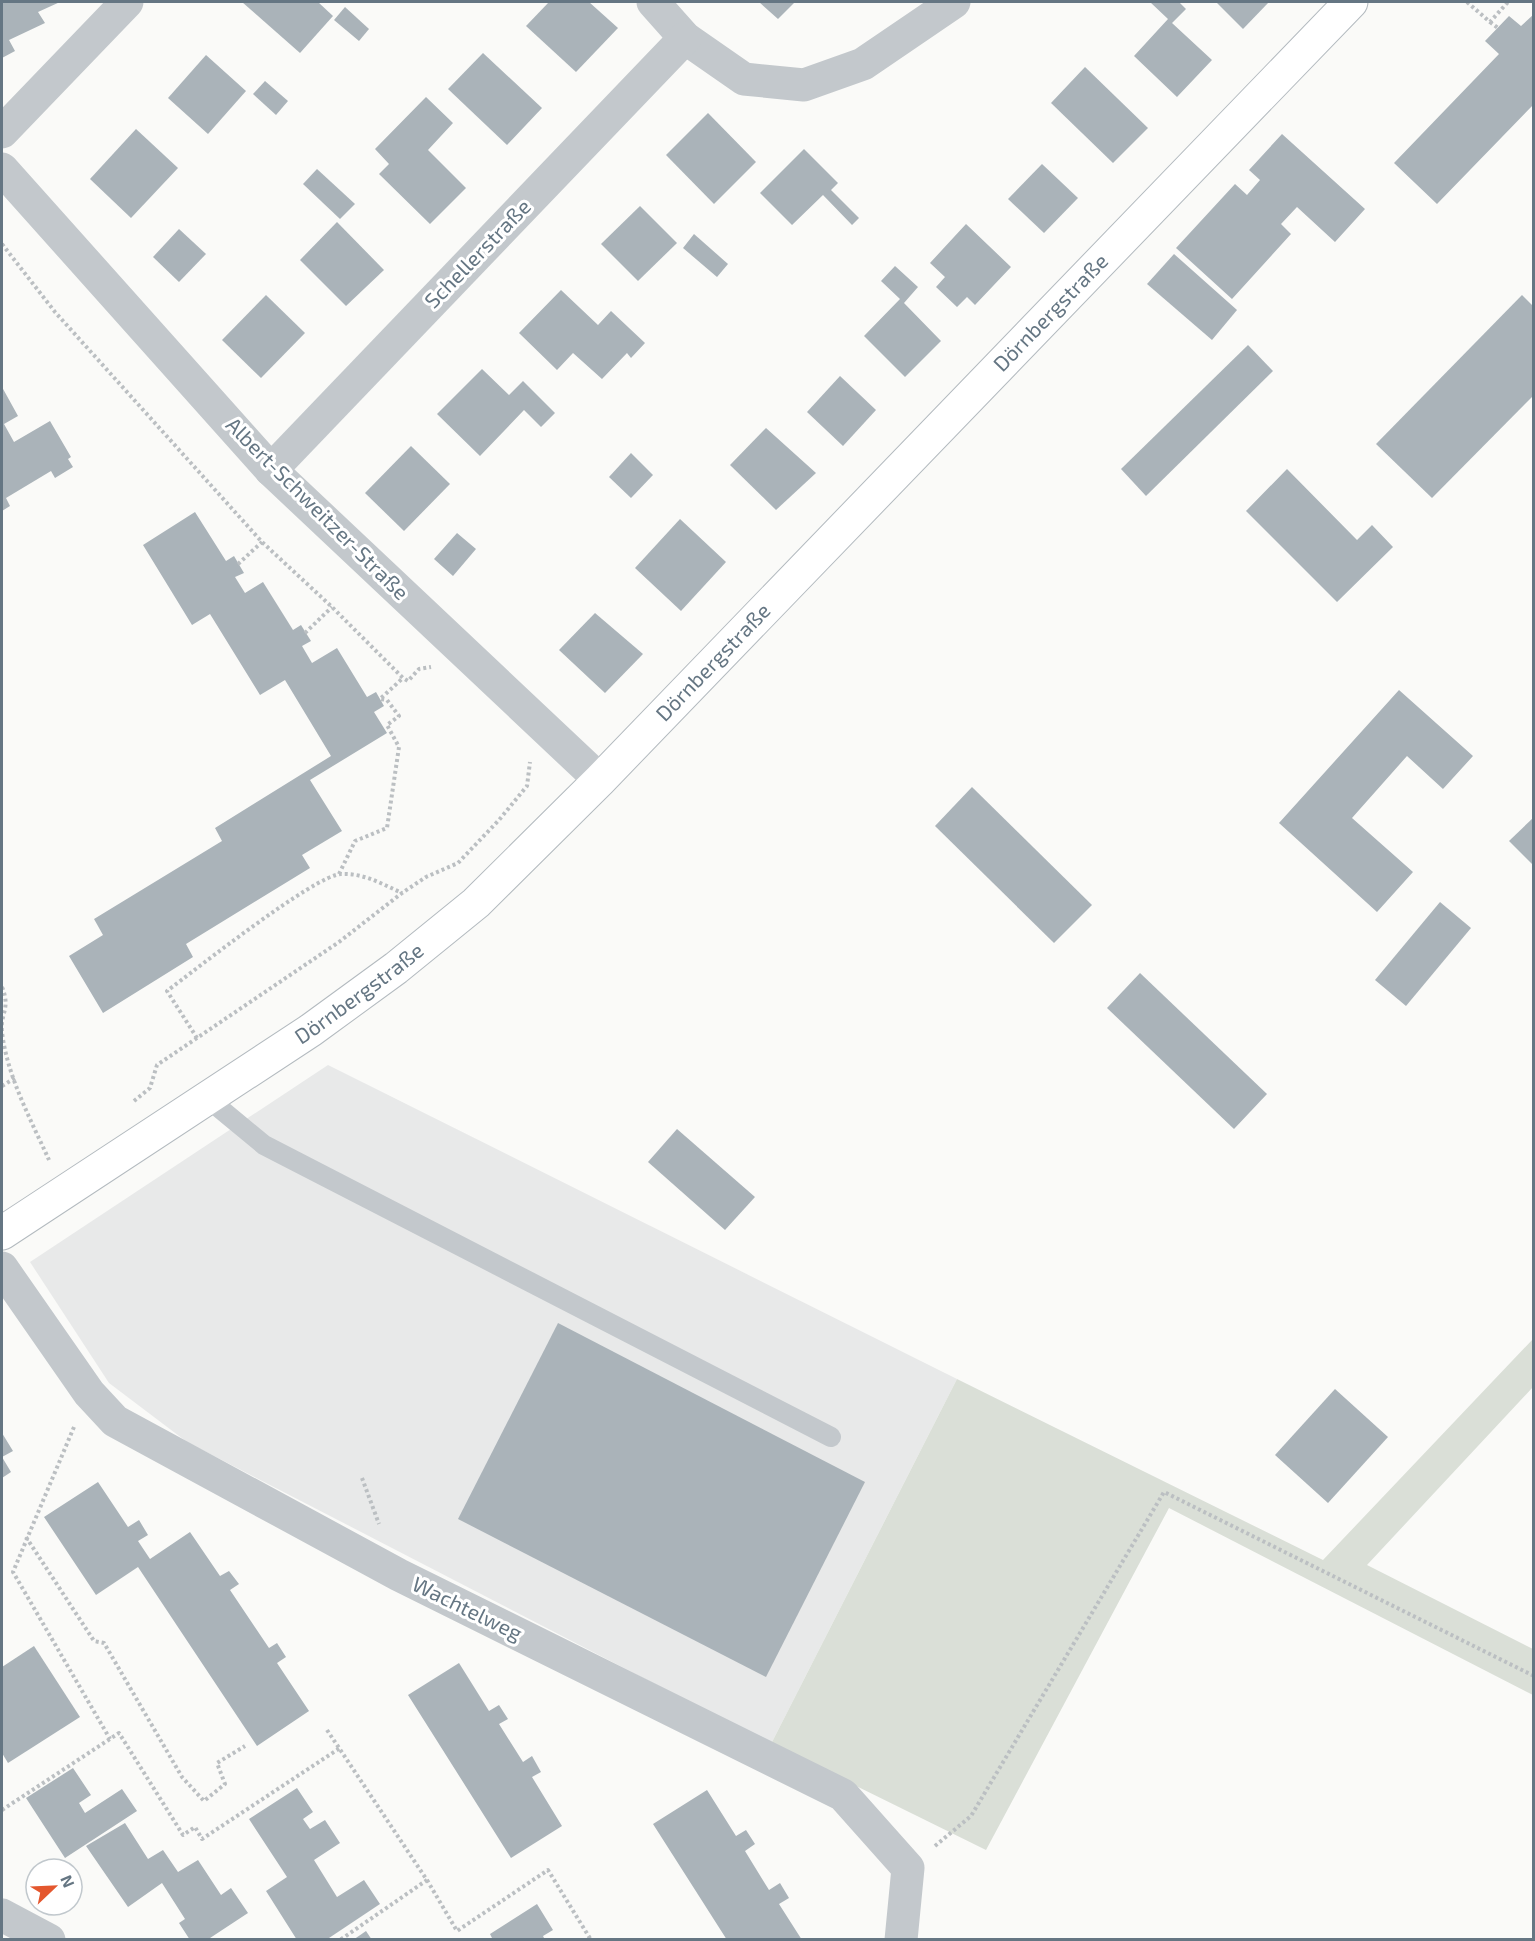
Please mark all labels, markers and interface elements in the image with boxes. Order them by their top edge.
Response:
street label: Schellerstraße [419,193,535,313]
street label: Dörnbergstraße [987,248,1112,376]
street label: Albert-Schweitzer-Straße [222,412,414,604]
street label: Dörnbergstraße [650,597,775,726]
street label: Dörnbergstraße [289,937,428,1048]
street label: Wachtelweg [409,1570,527,1645]
north arrow [24,1857,84,1917]
text: N [57,1872,79,1890]

